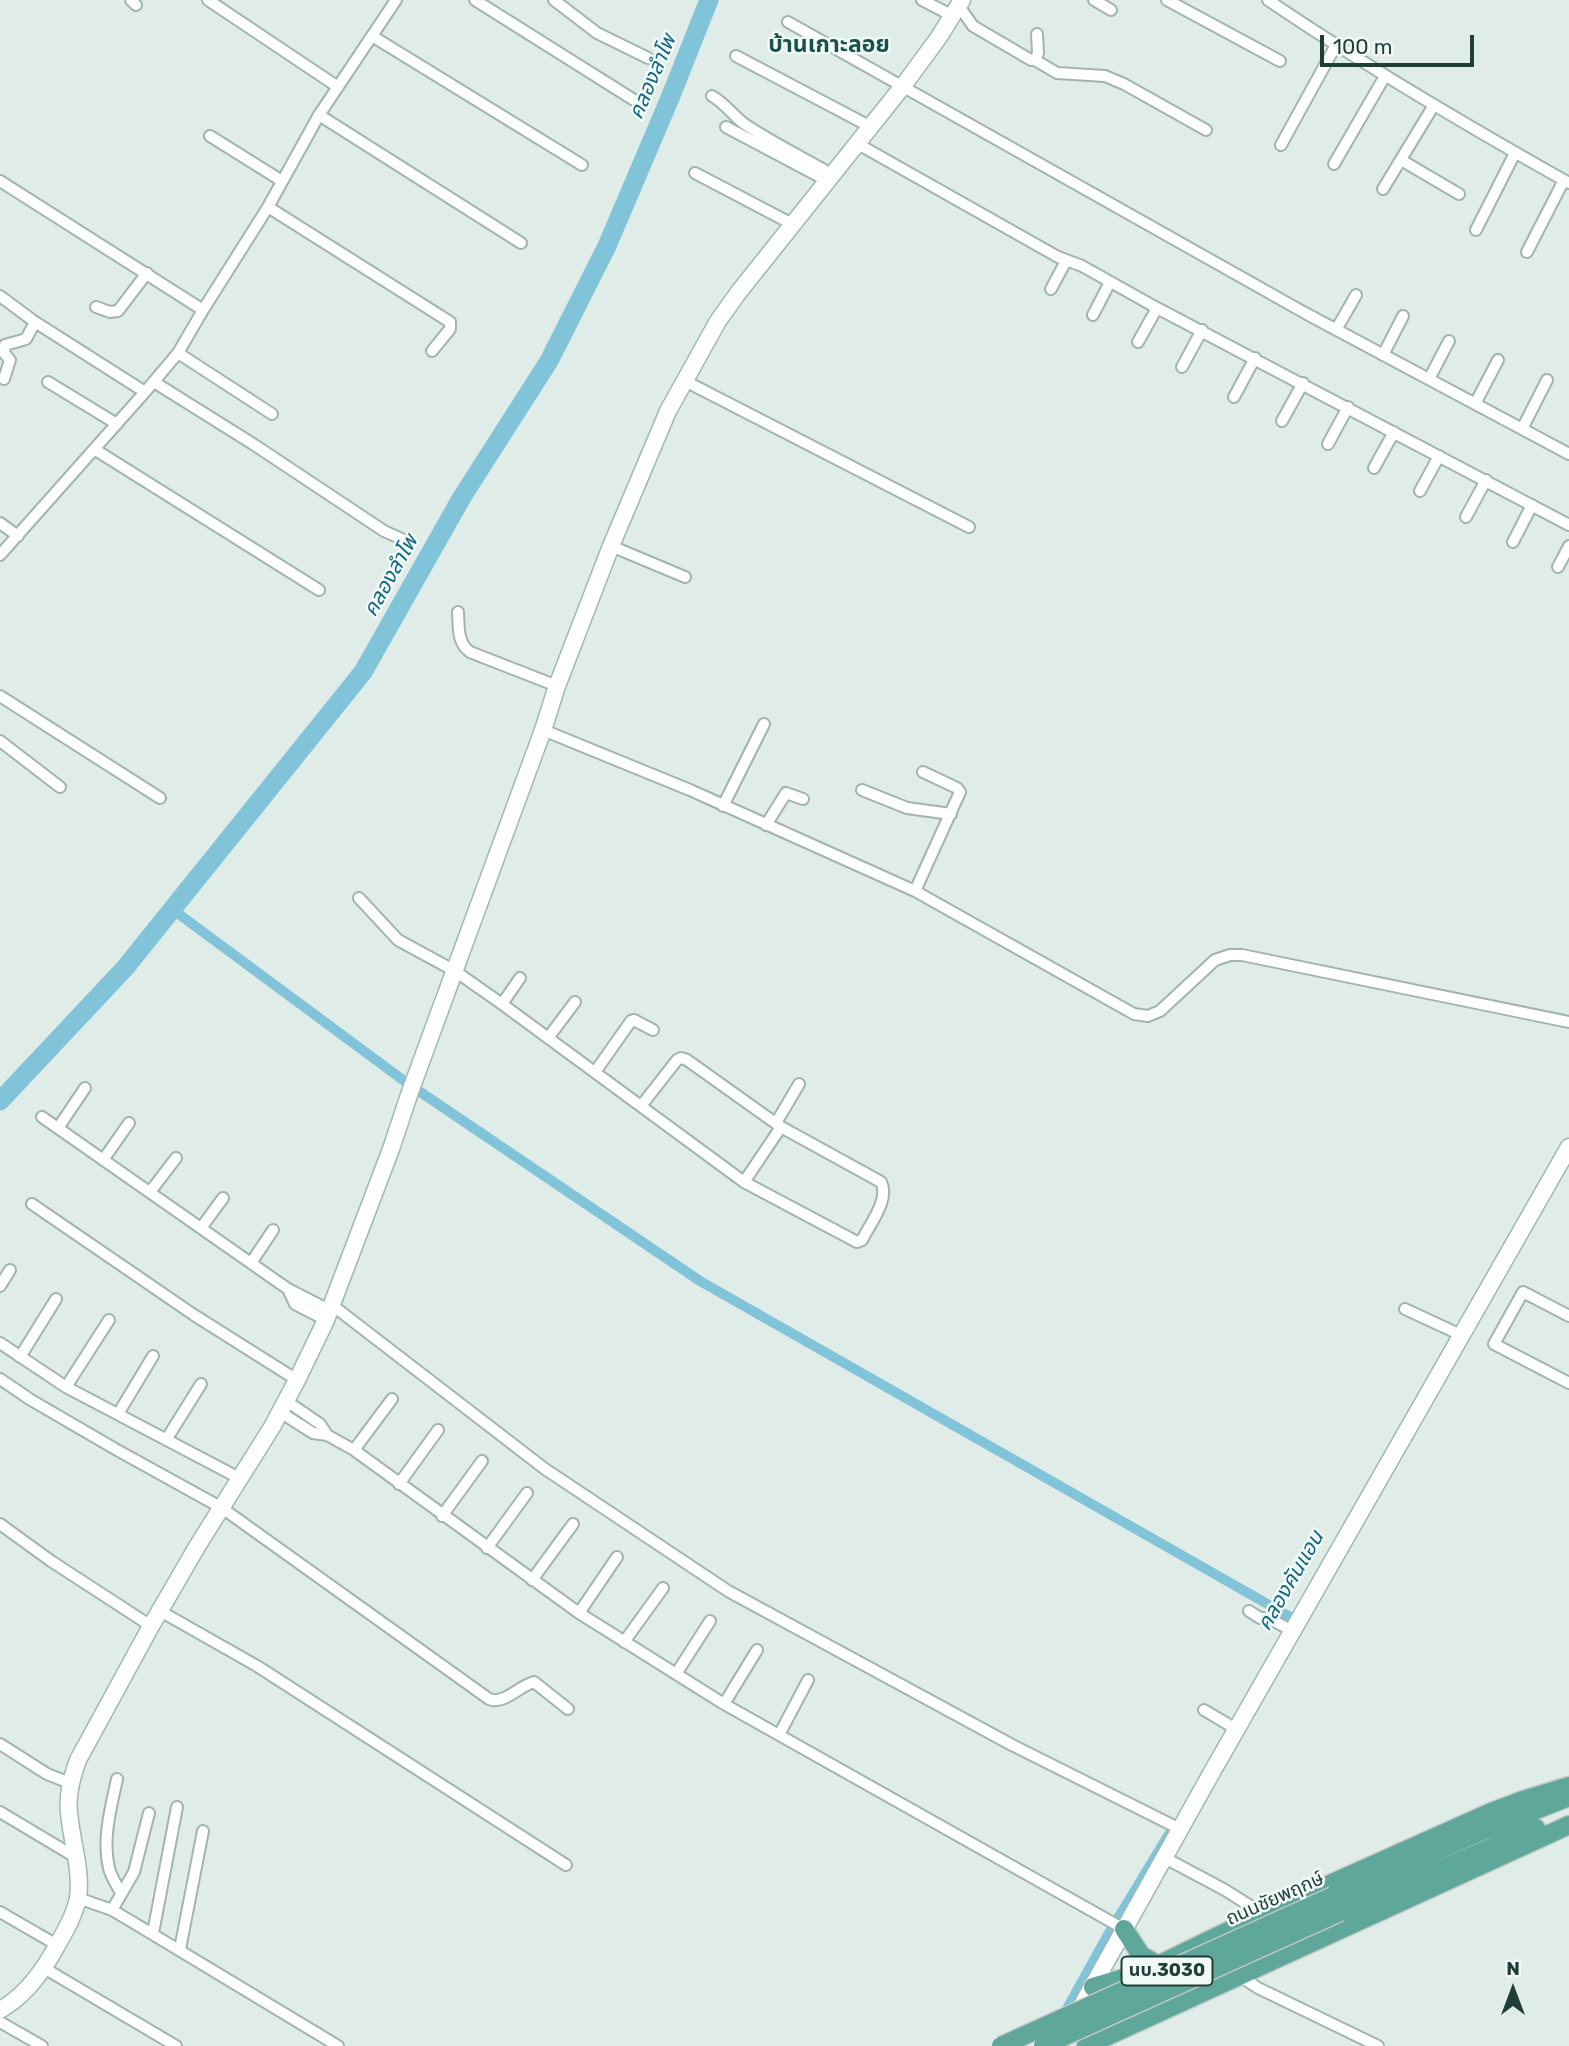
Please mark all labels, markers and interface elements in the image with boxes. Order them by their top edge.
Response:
scale bar [1324,21,1478,65]
water label: คลองลำโพ [624,31,682,123]
district label: บ้านเกาะลอย [768,31,890,59]
text: 100 m [1333,34,1392,59]
water label: คลองลำโพ [358,531,424,621]
water label: คลองคันแอน [1252,1527,1330,1635]
street label: ถนนชัยพฤกษ์ [1223,1867,1327,1931]
north arrow [1478,1955,1548,2025]
road number: นบ.3030 [1122,1956,1212,1985]
text: N [1506,1957,1520,1980]

